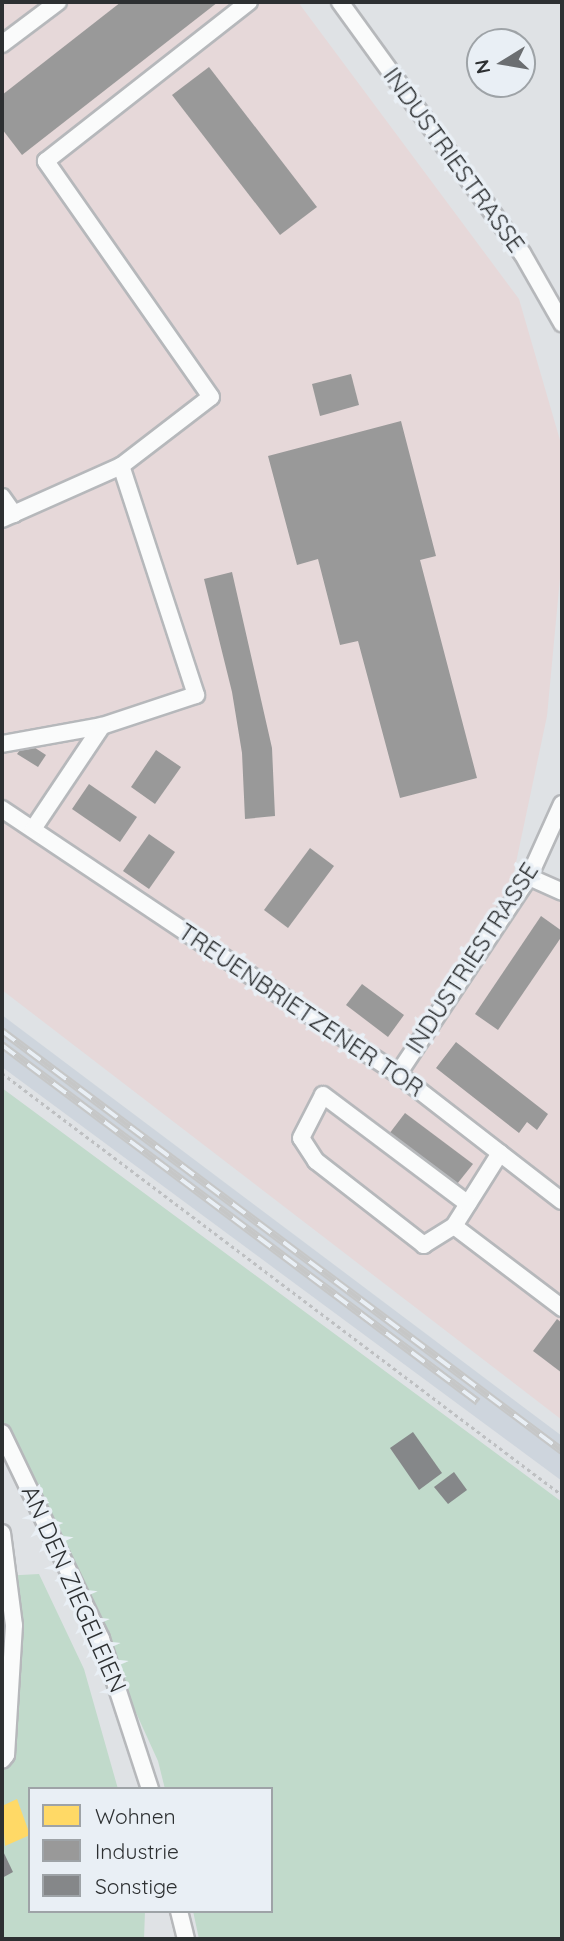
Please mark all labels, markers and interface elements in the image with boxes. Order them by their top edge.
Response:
north arrow [466,28,536,98]
street label: INDUSTRIESTRASSE [377,62,531,258]
street label: INDUSTRIESTRASSE [400,857,544,1059]
street label: TREUENBRIETZENER TOR [173,917,429,1103]
street label: AN DEN ZIEGELEIEN [15,1481,133,1697]
legend [28,1787,273,1913]
text: Wohnen [95,1803,176,1829]
text: Industrie [95,1838,179,1864]
text: Sonstige [95,1873,178,1899]

